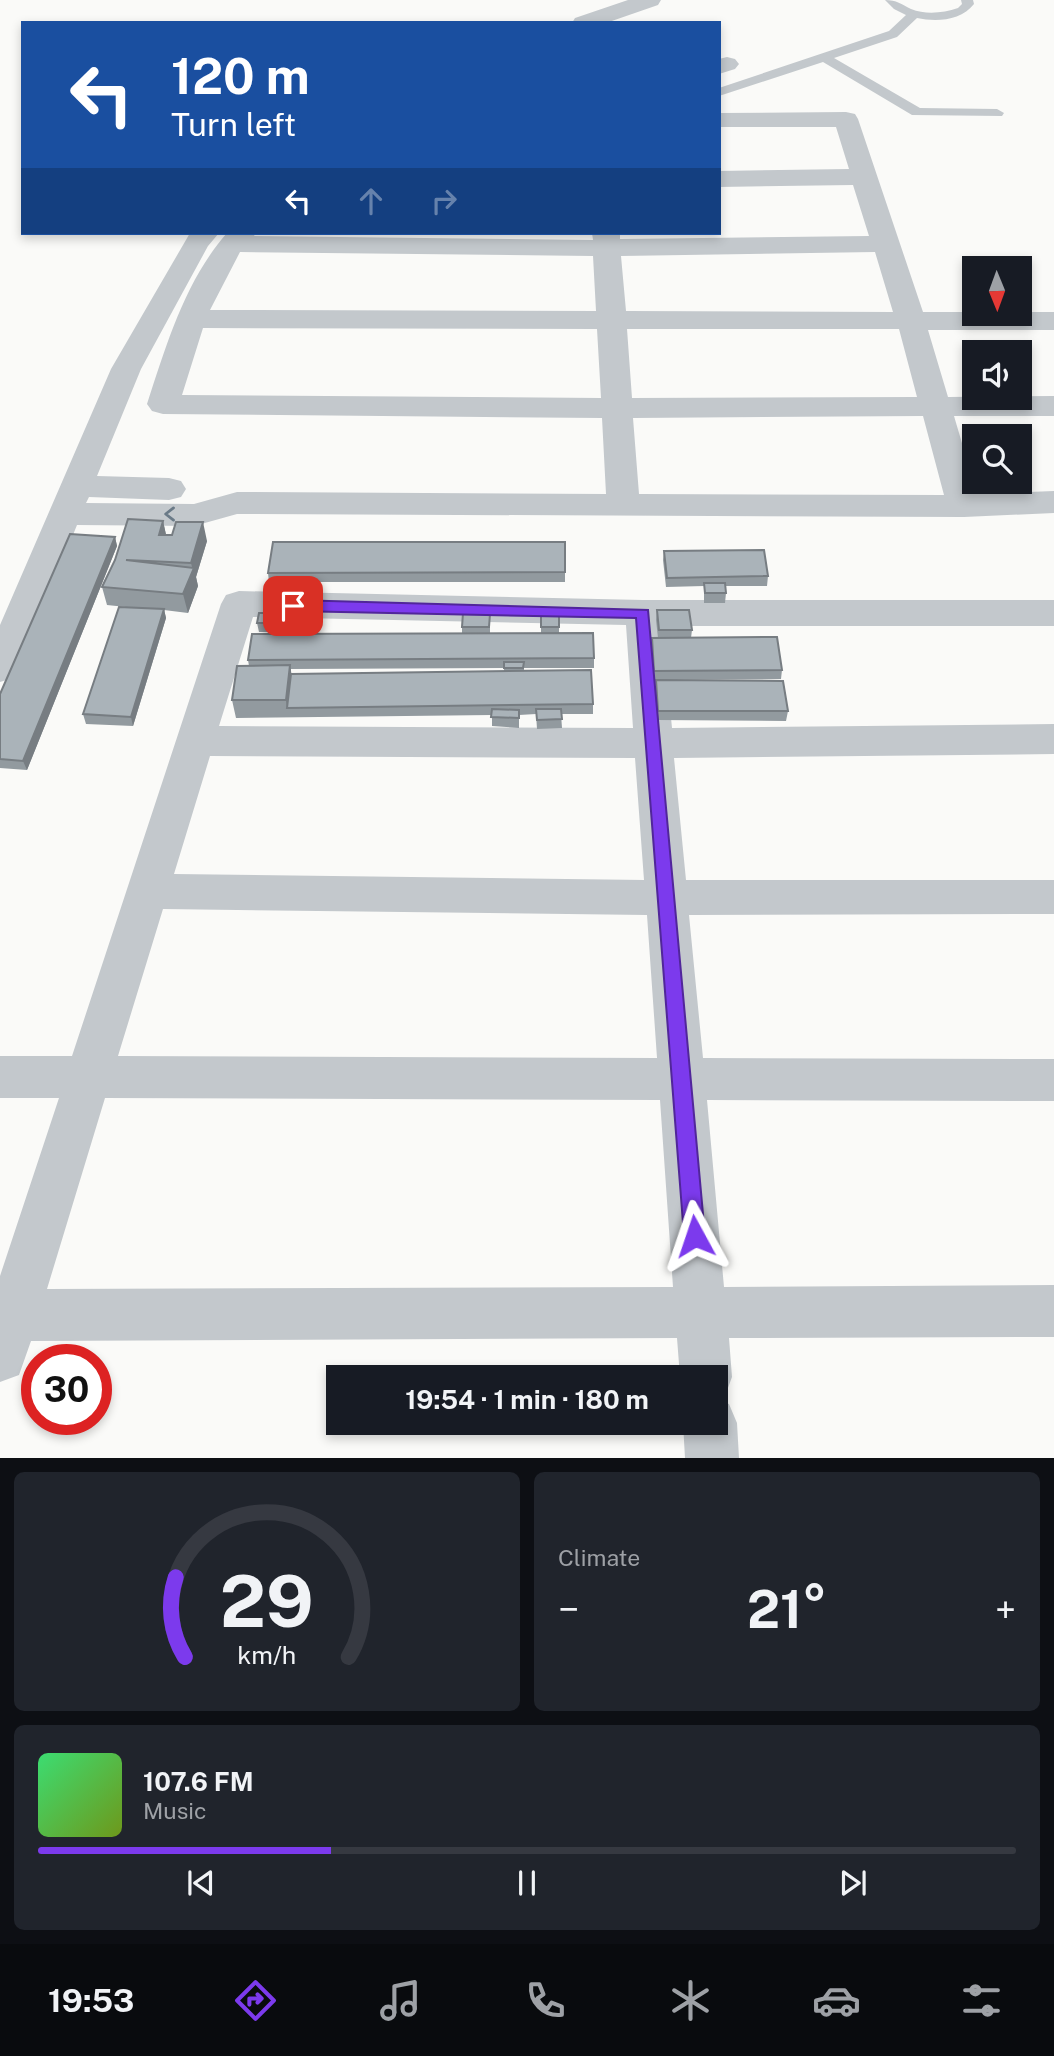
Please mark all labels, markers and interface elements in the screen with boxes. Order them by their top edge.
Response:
text: 120 m [171,47,310,105]
icon: left [56,49,147,140]
text: Turn left [171,106,296,143]
icon: left [279,182,317,220]
icon: ahead [352,182,390,220]
icon: right [425,182,463,220]
north arrow [962,256,1032,326]
map controls [962,256,1032,494]
button: sound [962,340,1032,410]
button: search [962,424,1032,494]
one-way arrow [164,506,175,522]
pin [263,576,323,636]
icon: arrive [274,587,312,625]
position arrow [658,1199,732,1273]
speed limit sign: 30 [21,1344,112,1435]
text: 19:54 · 1 min · 180 m [405,1384,649,1415]
text: Climate [558,1544,640,1571]
text: 29 [220,1559,314,1644]
text: 21° [747,1579,827,1640]
text: − [558,1587,579,1632]
text: + [995,1587,1016,1632]
text: km/h [238,1640,296,1670]
text: 107.6 FM [143,1766,254,1797]
text: Music [143,1797,207,1824]
icon: previous [182,1864,220,1902]
icon: pause [508,1864,546,1902]
icon: next [834,1864,872,1902]
icon: directions [231,1976,280,2025]
icon: music [376,1976,425,2025]
icon: phone [521,1976,570,2025]
icon: climate [666,1976,715,2025]
icon: car [812,1976,861,2025]
icon: filters [957,1976,1006,2025]
text: 19:53 [48,1982,134,2019]

